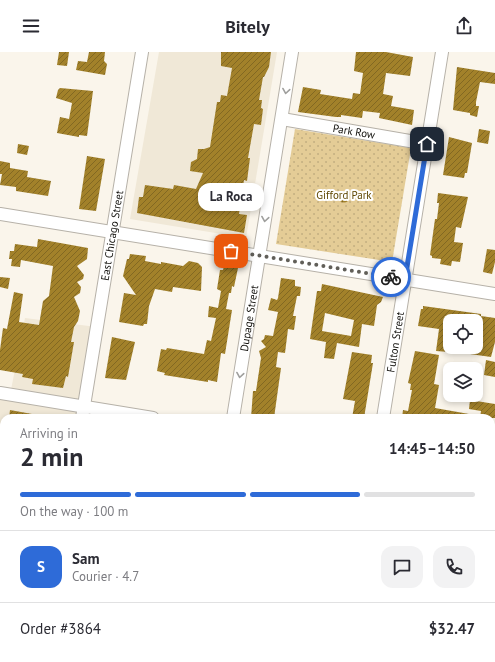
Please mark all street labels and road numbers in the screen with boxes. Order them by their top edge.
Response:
street label: Park Row [332,121,376,142]
street label: East Chicago Street [98,189,126,282]
street label: Dupage Street [237,284,261,353]
street label: Fulton Street [383,310,407,373]

